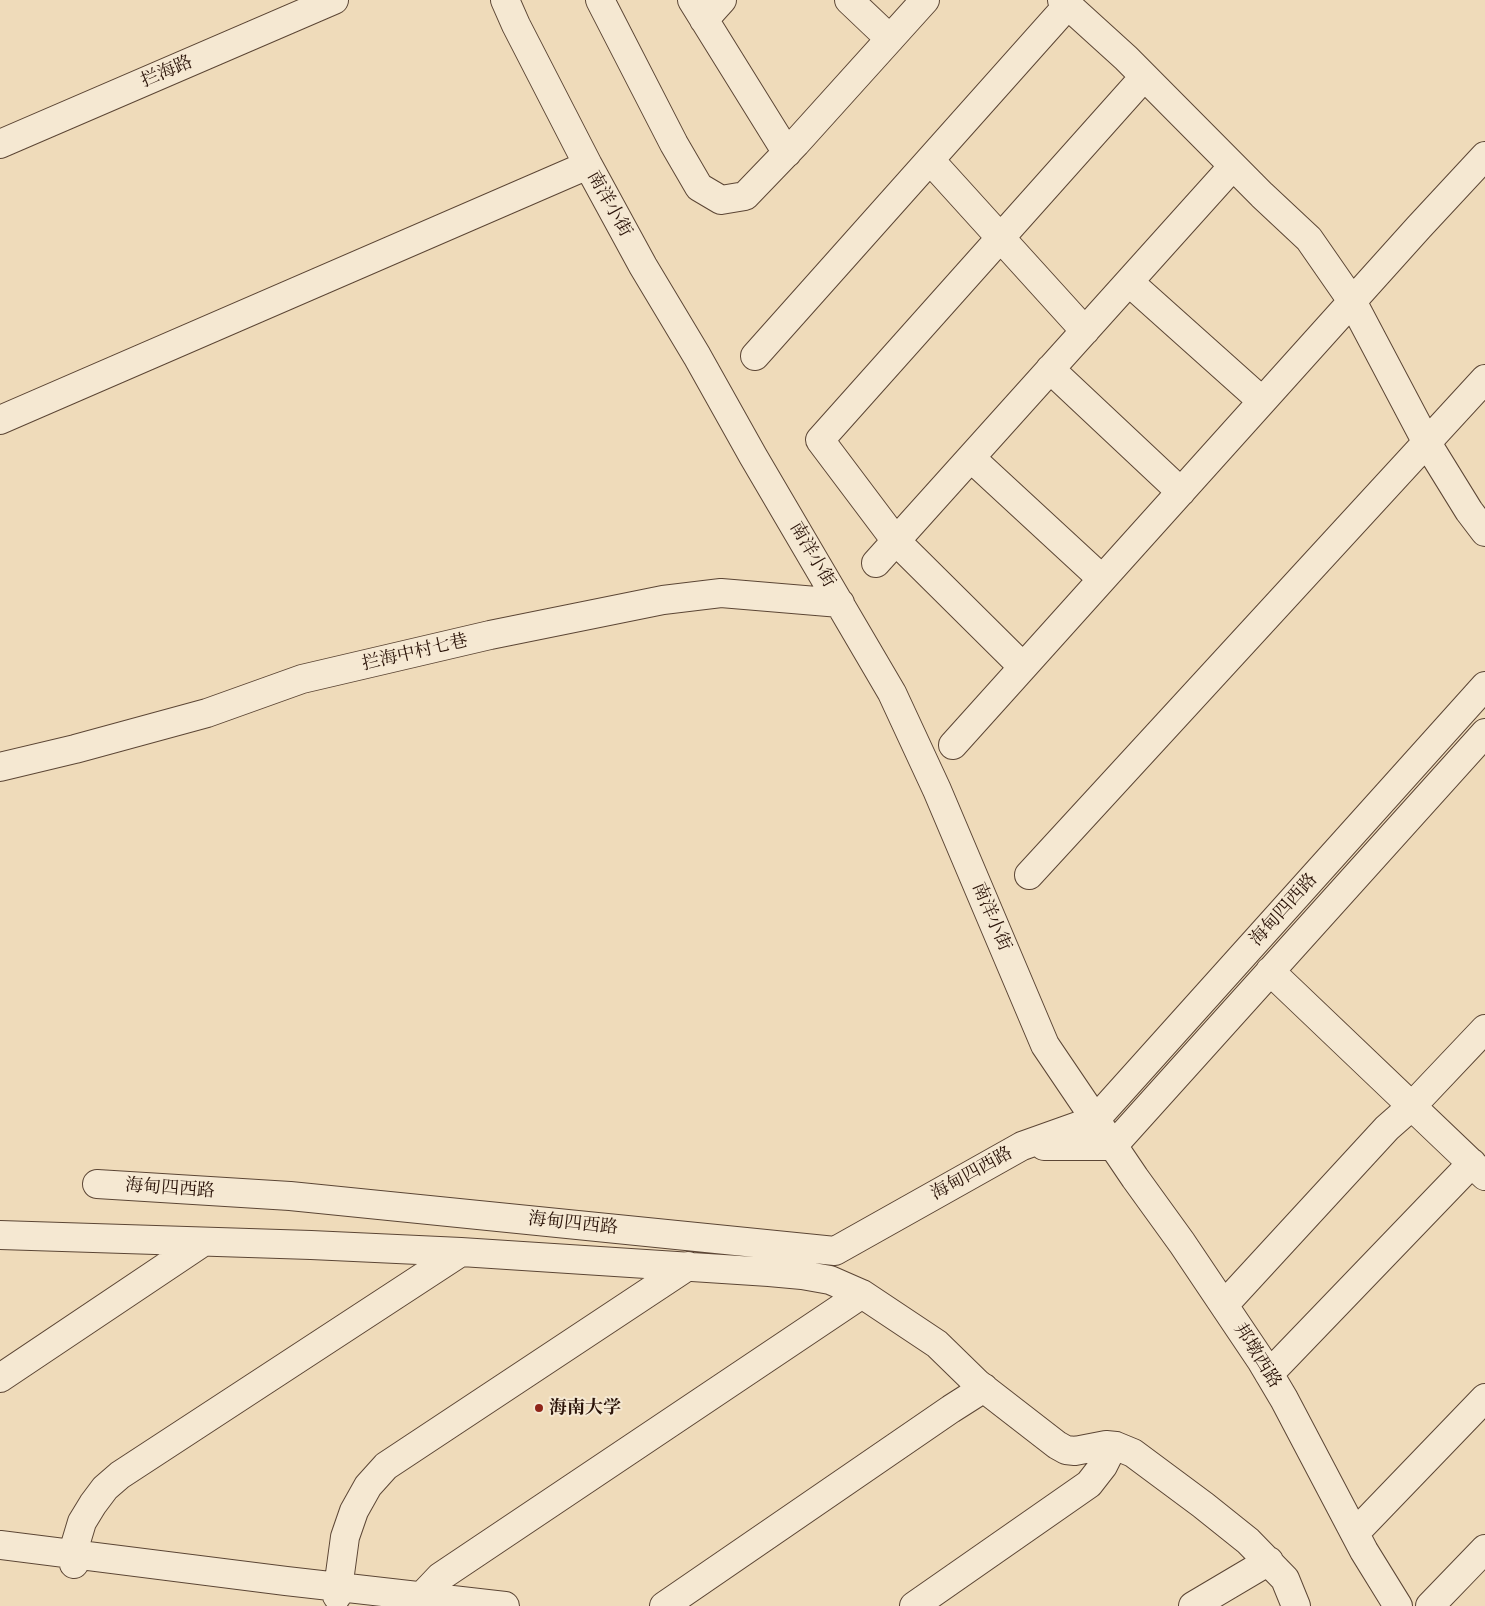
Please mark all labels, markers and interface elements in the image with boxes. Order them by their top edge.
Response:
street label: 拦海路 [138,52,196,92]
street label: 南洋小街 [582,167,636,241]
street label: 南洋小街 [785,518,839,592]
street label: 拦海中村七巷 [360,630,470,676]
street label: 海甸四西路 [1246,869,1322,951]
street label: 南洋小街 [967,880,1015,954]
street label: 海甸四西路 [927,1143,1017,1205]
street label: 海甸四西路 [124,1175,216,1203]
street label: 海甸四西路 [527,1209,619,1239]
street label: 邦墩西路 [1229,1320,1285,1392]
place label: 海南大学 [549,1397,621,1419]
marker: 海南大学 [533,1402,545,1414]

